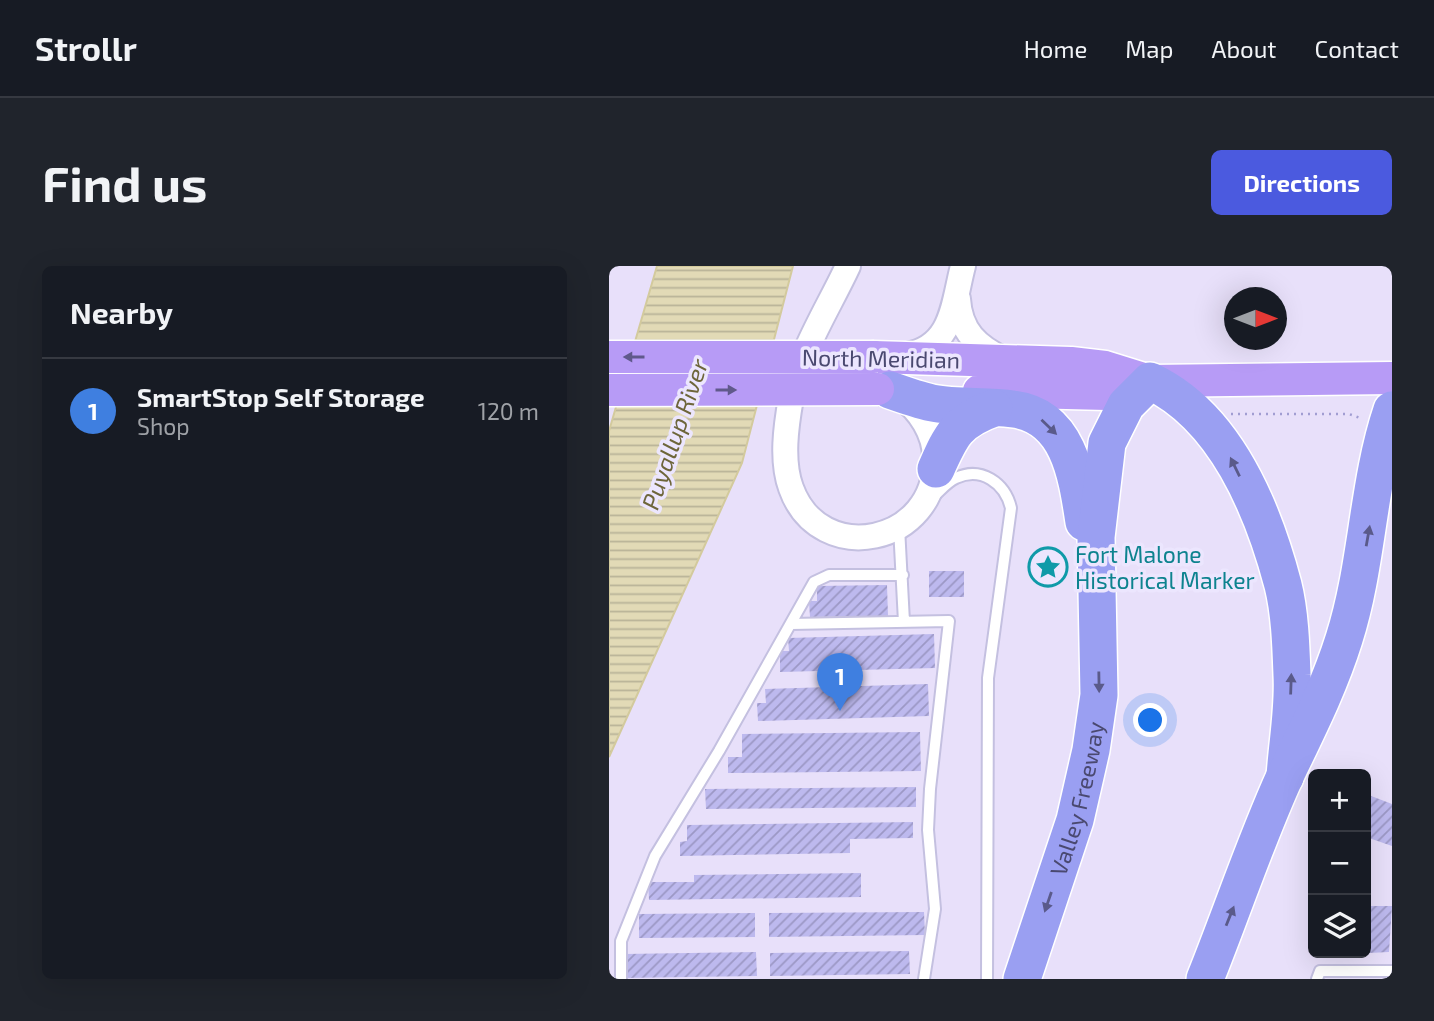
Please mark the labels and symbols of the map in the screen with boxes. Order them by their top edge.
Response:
north arrow [1224,287,1287,350]
street label: North Meridian [802,343,960,373]
one-way arrow [623,351,645,363]
water label: Puyallup River [635,355,713,513]
one-way arrow [715,384,737,396]
one-way arrow [1040,418,1057,434]
one-way arrow [1229,457,1241,477]
one-way arrow [1363,525,1374,547]
place label: Fort Malone Historical Marker [1075,540,1255,594]
place icon: Fort Malone Historical Marker [1027,546,1069,588]
pin: 1 [817,653,863,711]
one-way arrow [1093,671,1104,693]
one-way arrow [1286,673,1297,695]
your location [1133,703,1167,737]
street label: Valley Freeway [1043,720,1109,879]
one-way arrow [1042,892,1053,913]
one-way arrow [1225,905,1236,926]

